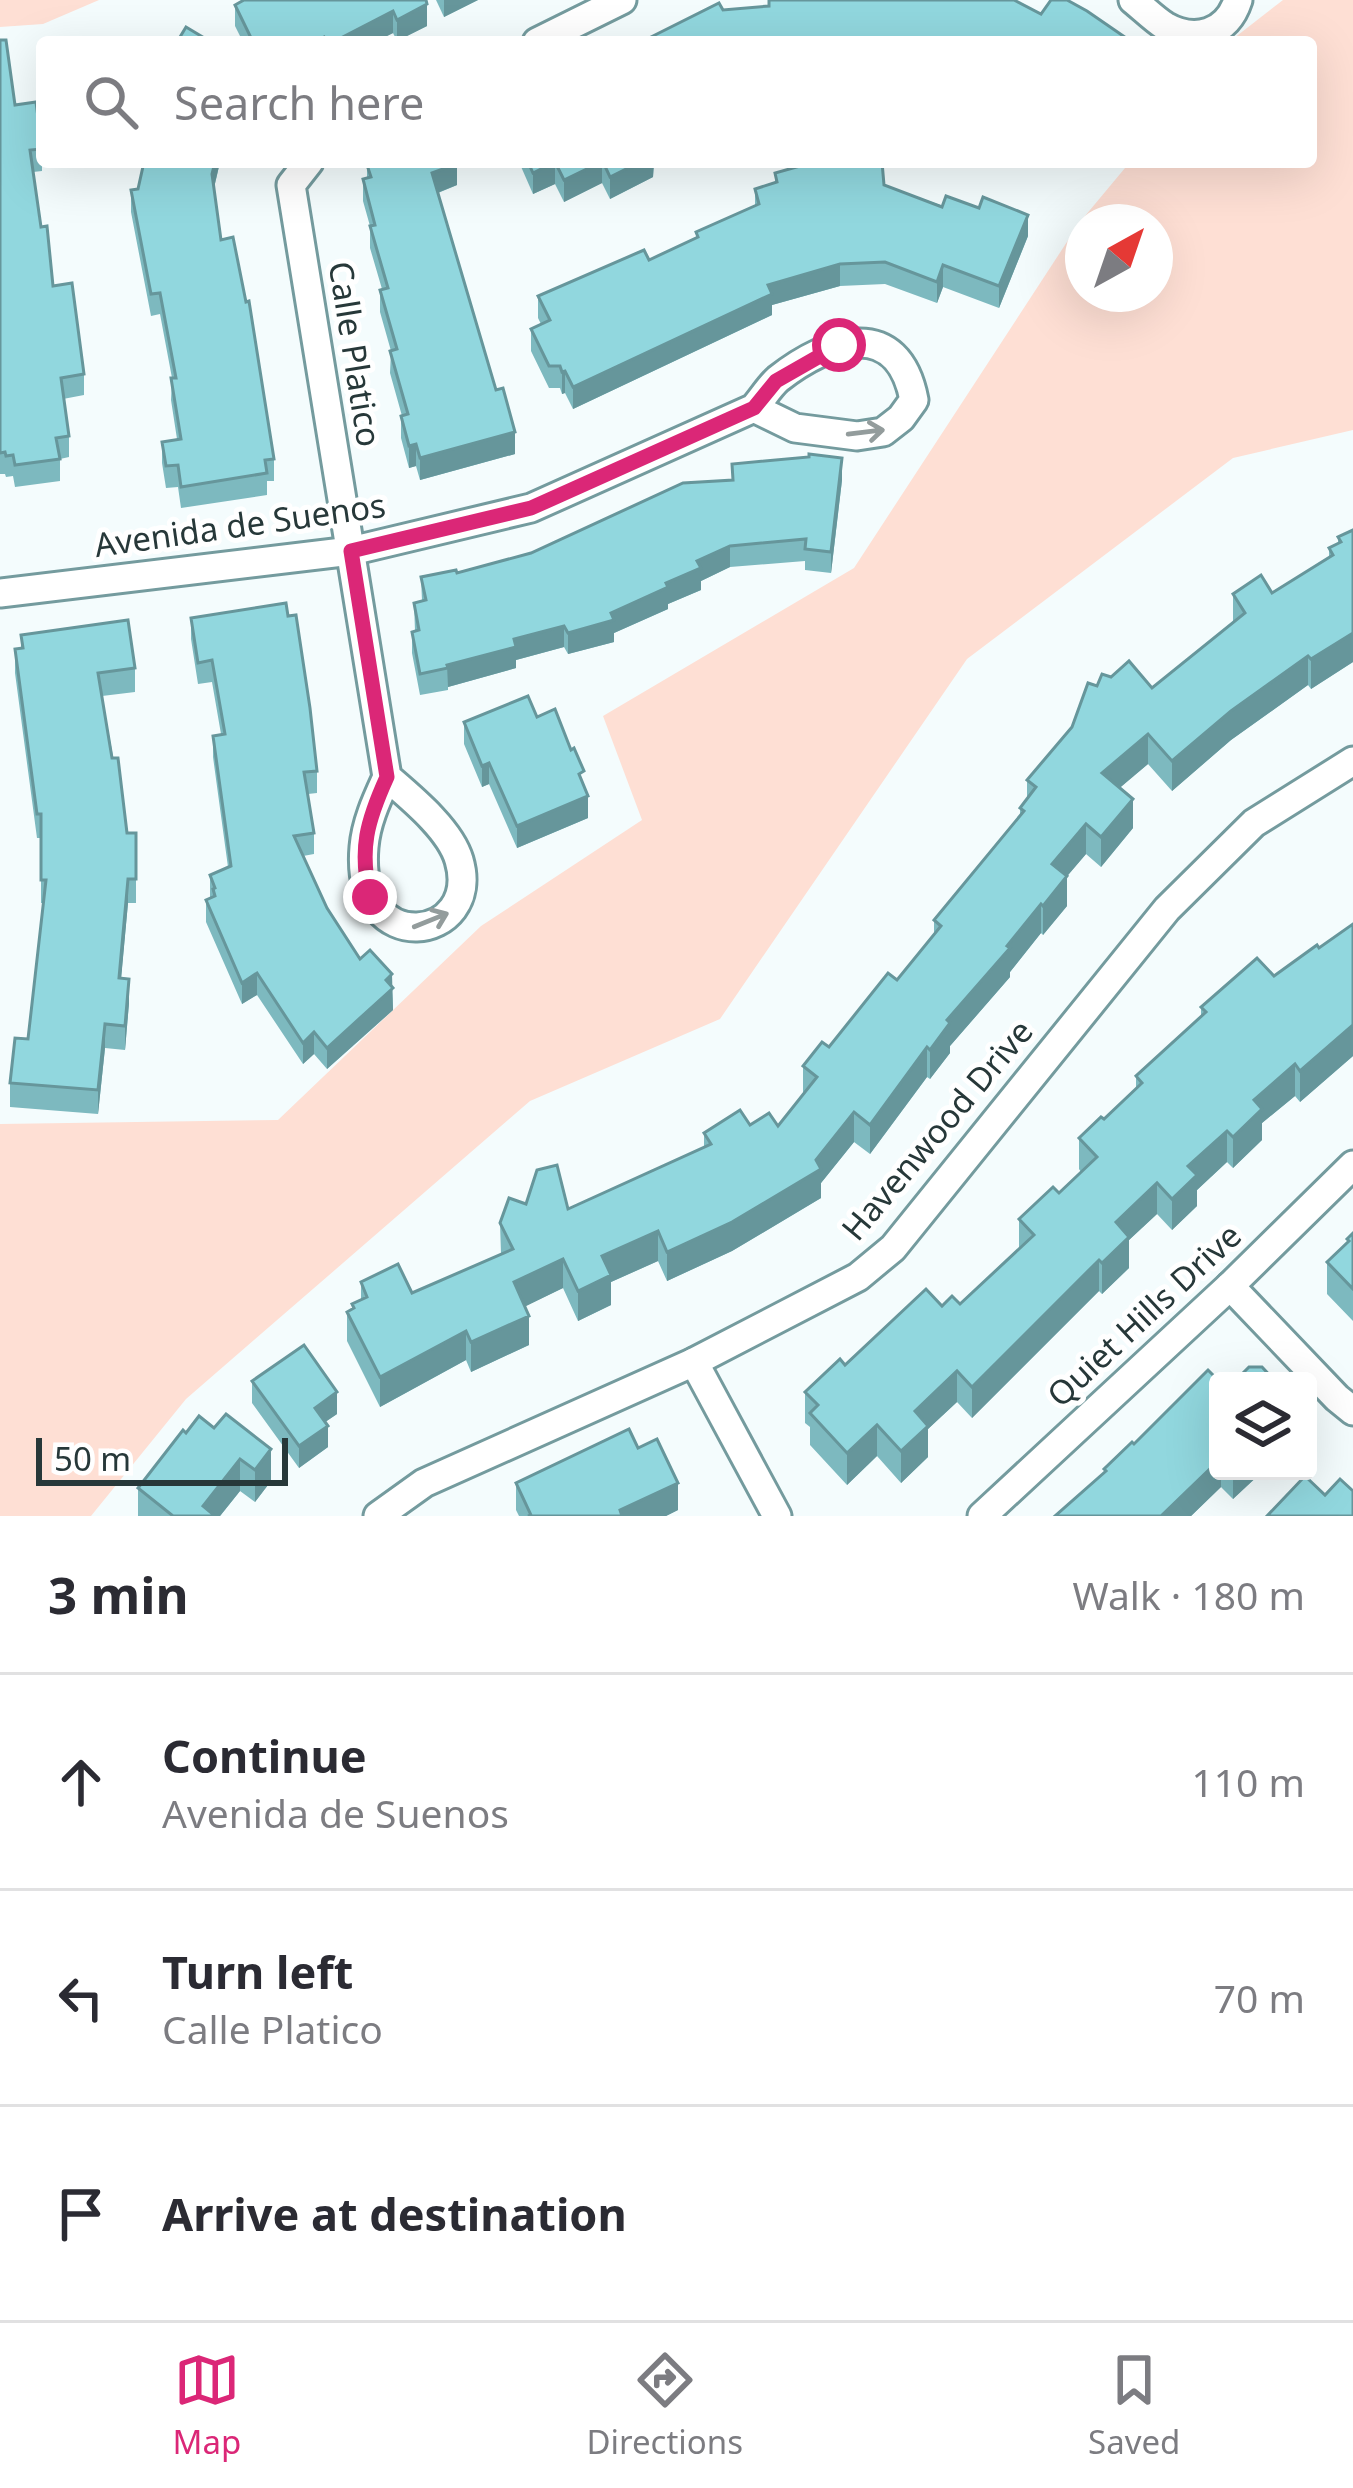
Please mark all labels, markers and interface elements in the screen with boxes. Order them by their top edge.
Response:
search box [36,36,1317,168]
icon: search [78,69,144,135]
text: Search here [174,72,424,133]
north arrow [1065,204,1173,312]
street label: Calle Platico [319,258,392,450]
route start [812,318,866,372]
one-way arrow [845,420,884,443]
street label: Avenida de Suenos [91,482,388,567]
route end [343,870,397,924]
one-way arrow [412,908,449,930]
street label: Havenwood Drive [831,1010,1042,1250]
street label: Quiet Hills Drive [1037,1213,1250,1416]
map controls [1209,1372,1317,1480]
button: layers [1209,1372,1317,1480]
scale bar [36,1432,288,1485]
text: 50 m [54,1436,131,1481]
text: 3 min [48,1559,189,1629]
text: Walk · 180 m [1072,1568,1305,1621]
text: Continue [162,1725,367,1786]
icon: ahead [48,1749,114,1815]
text: 110 m [1191,1755,1305,1808]
text: Avenida de Suenos [162,1786,509,1839]
text: Turn left [162,1941,353,2002]
icon: left [48,1965,114,2031]
text: 70 m [1214,1971,1305,2024]
text: Calle Platico [162,2002,383,2055]
icon: arrive [48,2181,114,2247]
text: Arrive at destination [162,2183,627,2244]
tab: Map [173,2347,241,2464]
tab: Directions [586,2347,743,2464]
tab: Saved [1088,2347,1180,2464]

